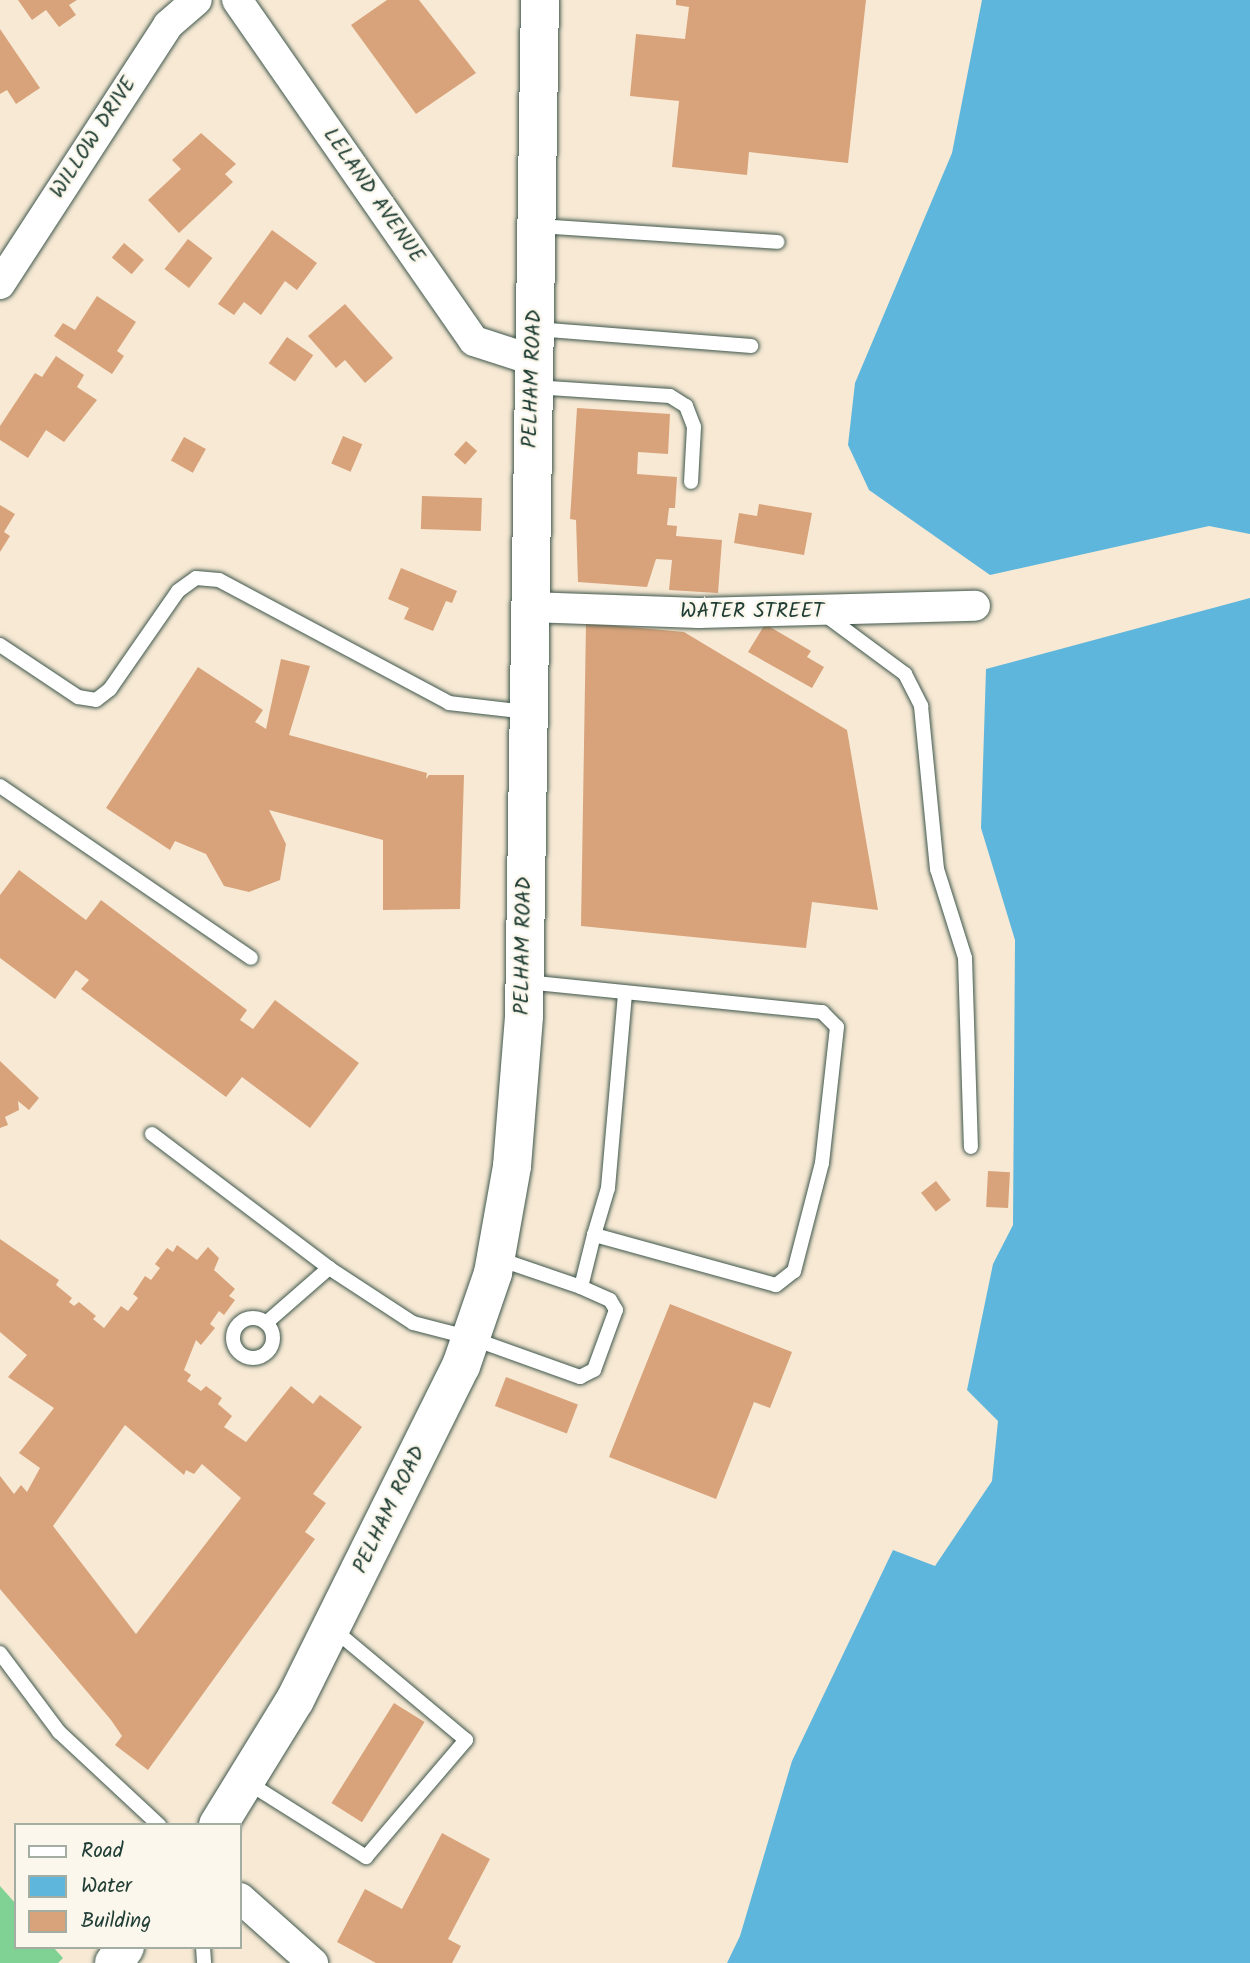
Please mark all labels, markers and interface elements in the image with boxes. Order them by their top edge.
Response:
street label: WILLOW DRIVE [45,73,143,203]
street label: LELAND AVENUE [317,123,429,269]
street label: PELHAM ROAD [518,309,548,449]
street label: WATER STREET [680,599,824,625]
street label: PELHAM ROAD [510,877,538,1015]
street label: PELHAM ROAD [348,1442,432,1578]
legend [14,1823,242,1949]
text: Road [81,1835,123,1868]
text: Water [81,1870,132,1903]
text: Building [81,1905,151,1938]

